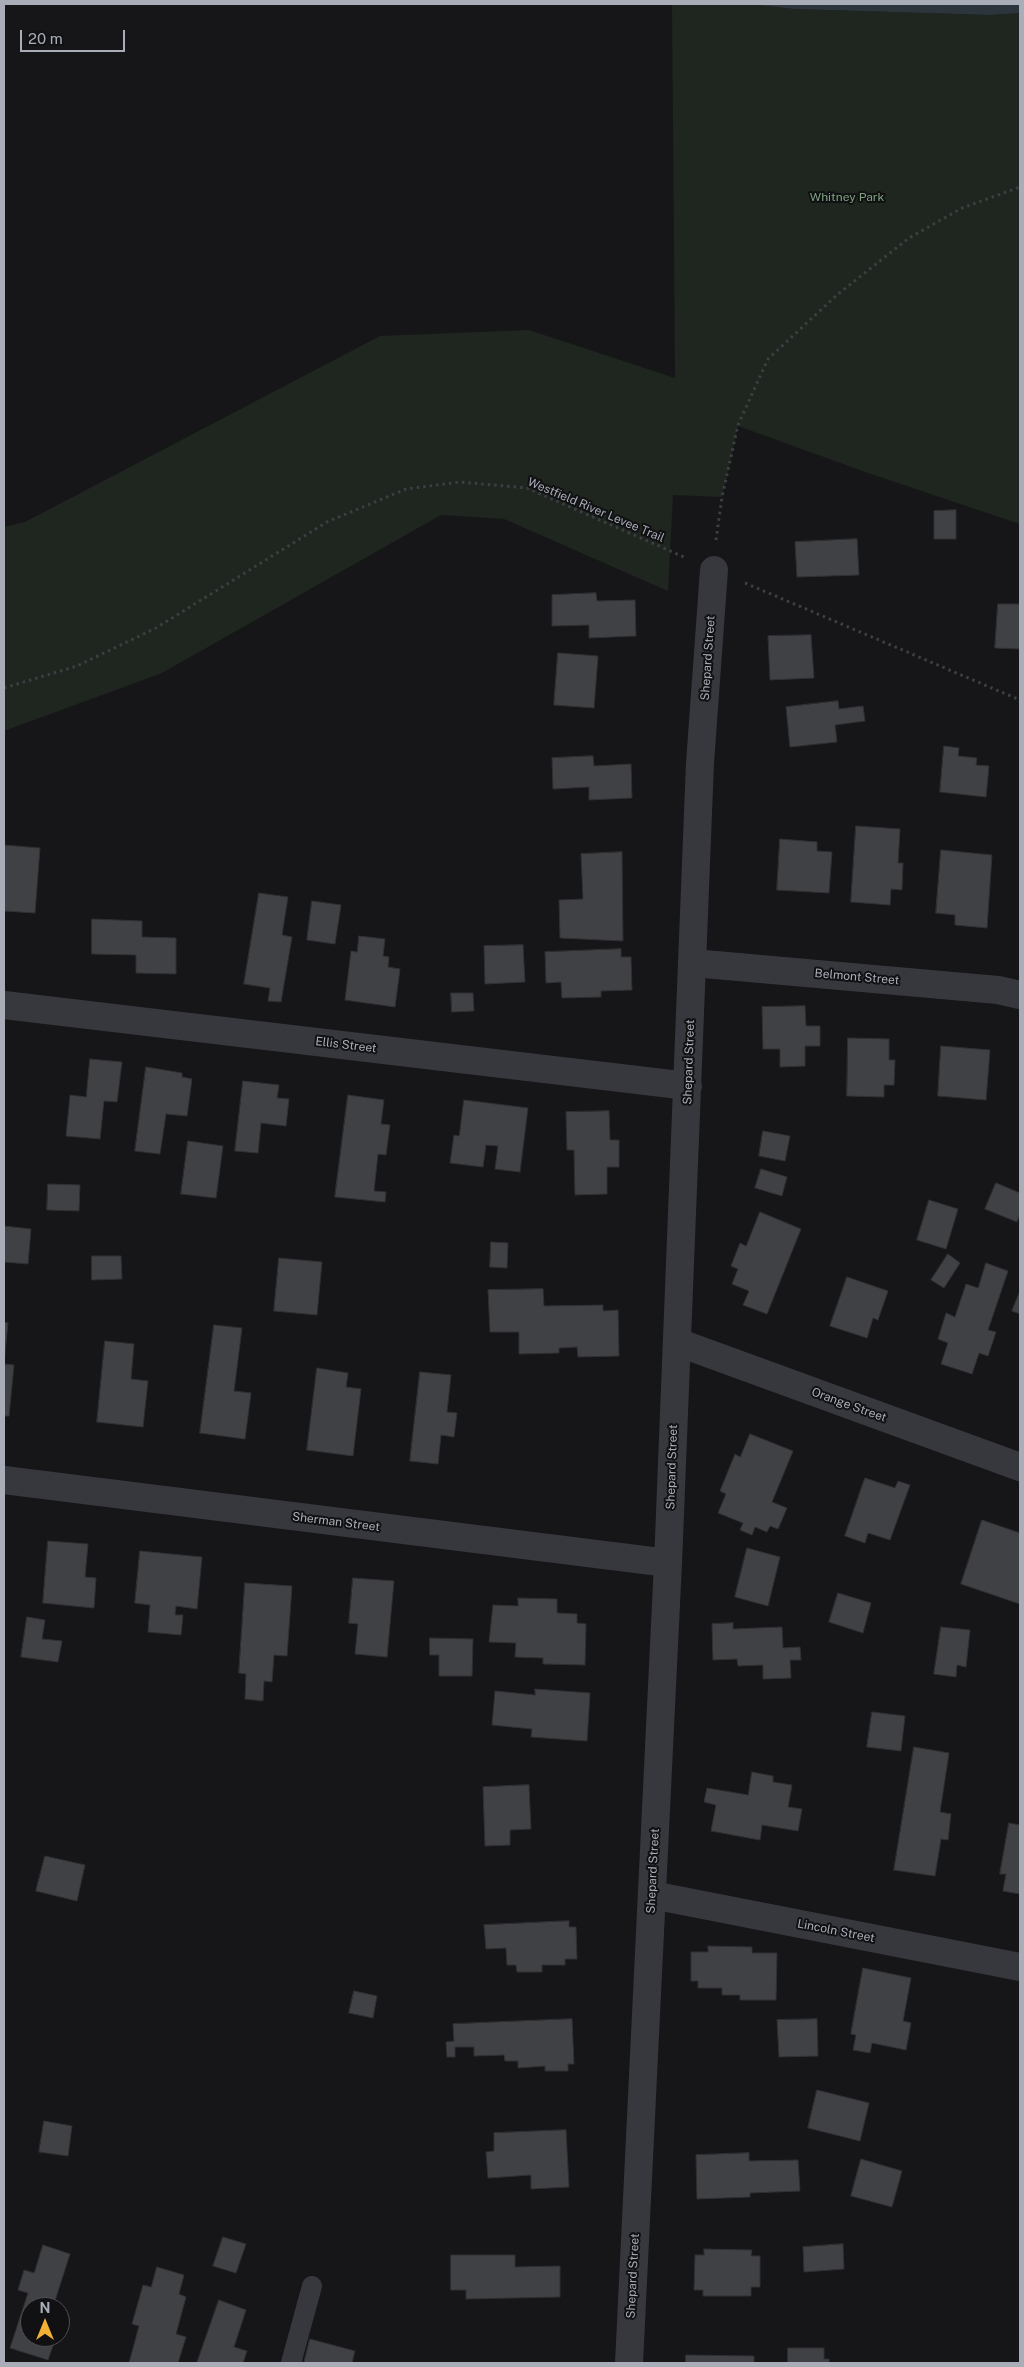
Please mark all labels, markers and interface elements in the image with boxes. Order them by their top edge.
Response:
scale bar [22,20,128,52]
text: 20 m [28,30,63,47]
park label: Whitney Park [810,190,884,204]
street label: Westfield River Levee Trail [525,475,667,545]
street label: Shepard Street [698,615,718,701]
street label: Belmont Street [814,966,900,988]
street label: Shepard Street [680,1019,698,1105]
street label: Ellis Street [315,1034,377,1056]
street label: Orange Street [810,1385,888,1425]
street label: Shepard Street [663,1424,681,1510]
street label: Sherman Street [291,1509,381,1535]
street label: Shepard Street [644,1828,662,1914]
street label: Lincoln Street [796,1916,876,1946]
street label: Shepard Street [624,2233,642,2319]
north arrow [20,2297,70,2347]
text: N [40,2300,50,2316]

